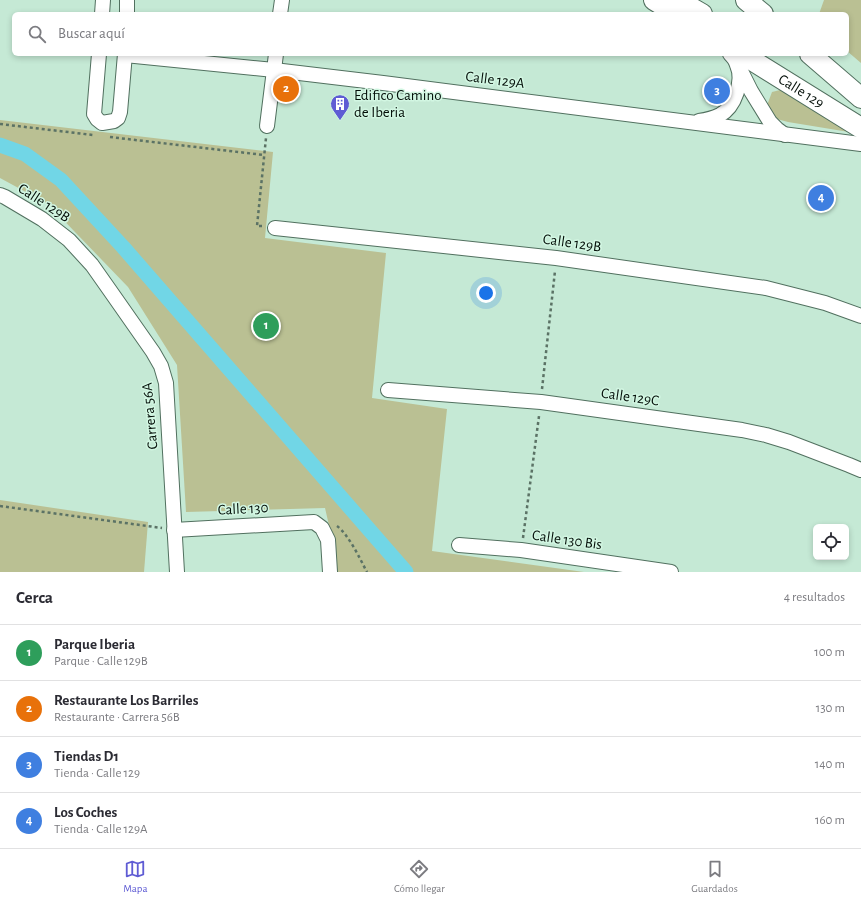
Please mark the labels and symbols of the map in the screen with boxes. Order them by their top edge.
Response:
street label: Calle 129A [465,69,526,91]
street label: Calle 129 [776,71,827,111]
pin: 2 [273,74,299,104]
pin: 3 [704,76,730,106]
place label: Edifico Camino de Iberia [354,88,442,120]
building icon: Edifico Camino de Iberia [329,93,351,121]
street label: Calle 129B [15,181,73,225]
pin: 4 [808,183,834,213]
street label: Calle 129B [542,231,602,255]
your location [476,283,496,303]
pin: 1 [253,311,279,341]
street label: Carrera 56A [140,382,160,450]
street label: Calle 129C [600,386,660,409]
street label: Calle 130 [217,500,269,518]
street label: Calle 130 Bis [531,528,603,552]

